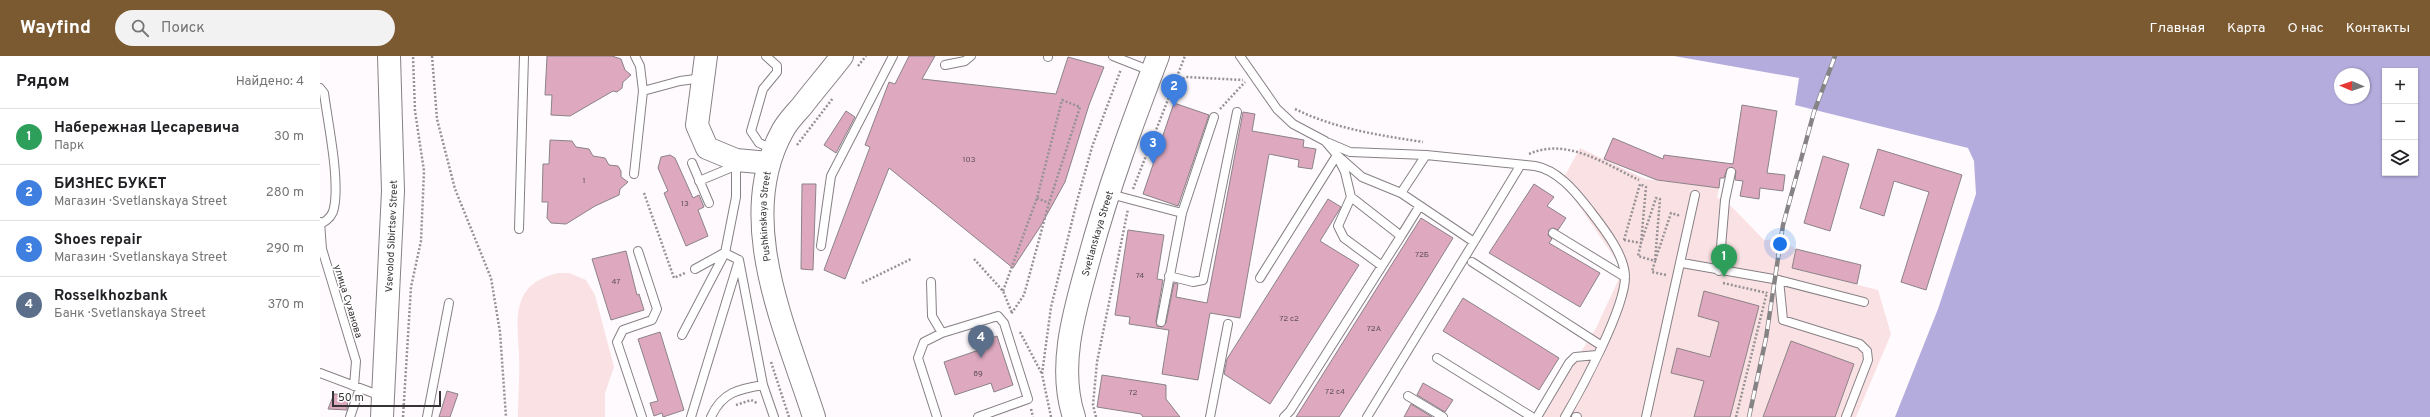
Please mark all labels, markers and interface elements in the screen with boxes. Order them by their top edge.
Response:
search box [115,10,395,46]
text: Wayfind [20,16,91,40]
icon: search [129,17,151,39]
text: Поиск [161,19,205,38]
text: Главная [2150,20,2205,37]
text: Карта [2227,20,2265,37]
text: О нас [2287,20,2324,37]
text: Контакты [2346,20,2410,37]
north arrow [2334,68,2370,104]
map controls [2382,68,2418,176]
button: + [2382,68,2418,104]
text: Рядом [16,71,69,93]
text: Найдено: 4 [236,74,304,90]
pin: 2 [1161,74,1187,107]
button: − [2382,104,2418,140]
text: Набережная Цесаревича [54,119,239,138]
text: 1 [26,129,32,145]
text: 30 m [274,129,304,145]
pin: 3 [1140,131,1166,164]
text: Парк [54,138,84,154]
button: layers [2382,140,2418,176]
house number: 103 [963,155,976,165]
street label: Pushkinskaya Street [757,170,775,262]
text: БИЗНЕС БУКЕТ [54,175,167,194]
house number: 1 [583,176,585,186]
street label: Vsevolod Sibirtsev Street [383,180,401,293]
text: 2 [25,185,33,201]
text: 280 m [266,185,304,201]
street label: Svetlanskaya Street [1079,189,1117,278]
text: Магазин · Svetlanskaya Street [54,194,227,210]
house number: 13 [681,199,689,209]
text: Shoes repair [54,231,142,250]
your location [1770,234,1790,254]
text: 3 [25,241,33,257]
text: 290 m [266,241,304,257]
pin: 1 [1711,244,1737,277]
text: Магазин · Svetlanskaya Street [54,250,227,266]
house number: 72Б [1415,250,1429,260]
street label: улица Суханова [330,263,365,340]
house number: 74 [1136,271,1144,281]
house number: 47 [611,277,621,287]
text: Rosselkhozbank [54,287,168,306]
text: 4 [25,297,33,313]
text: 370 m [267,297,304,313]
text: Банк · Svetlanskaya Street [54,306,206,322]
house number: 72 с2 [1279,314,1299,324]
house number: 72А [1367,324,1382,334]
pin: 4 [968,325,994,358]
house number: 89 [973,369,983,379]
house number: 72 с4 [1325,387,1345,397]
house number: 72 [1129,388,1138,398]
scale bar [332,389,441,408]
text: 50 m [338,391,364,405]

